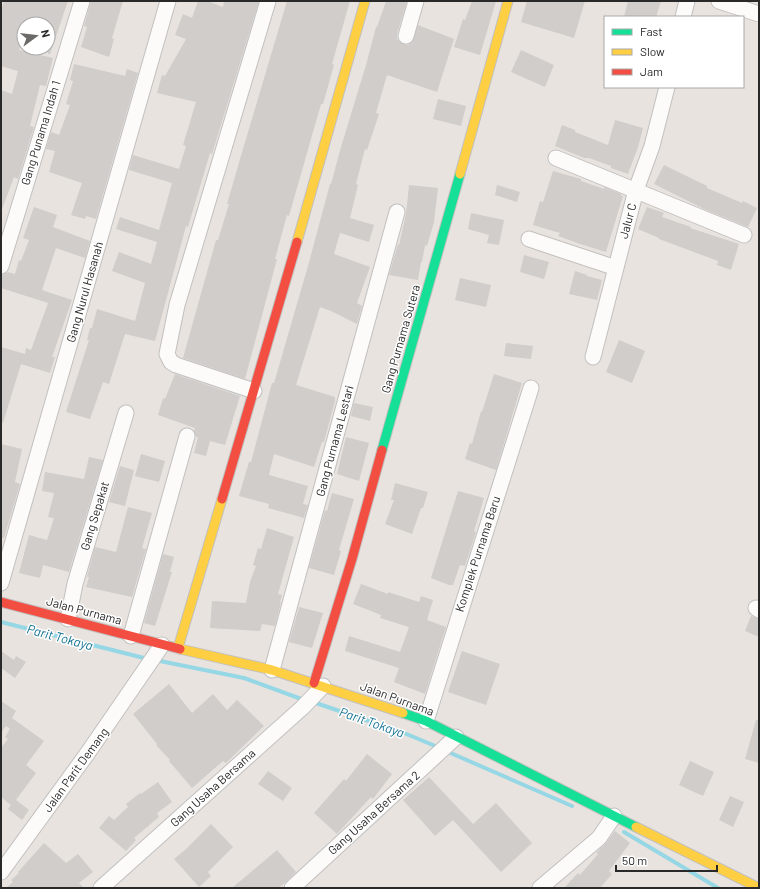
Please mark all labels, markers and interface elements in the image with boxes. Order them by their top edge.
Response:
north arrow [16,16,56,56]
legend [604,16,744,88]
text: Fast [640,24,663,38]
text: N [39,28,53,39]
text: Slow [640,44,665,58]
text: Jam [640,64,663,78]
street label: Gang Punama Indah 1 [17,79,63,187]
street label: Jalur C [616,201,638,240]
street label: Gang Nurul Hasanah [63,240,105,344]
street label: Gang Purnama Sutera [378,283,422,395]
street label: Gang Purnama Lestari [312,384,356,498]
street label: Gang Sepakat [77,480,111,552]
street label: Komplek Purnama Baru [452,494,502,613]
street label: Jalan Purnama [45,593,123,627]
water label: Parit Tokaya [25,621,95,654]
street label: Jalan Purnama [359,678,436,718]
water label: Parit Tokaya [337,703,407,741]
street label: Jalan Parit Demang [40,724,111,814]
street label: Gang Usaha Bersama [167,745,258,829]
street label: Gang Usaha Bersama 2 [325,767,422,857]
scale bar [616,847,717,873]
text: 50 m [622,853,647,867]

